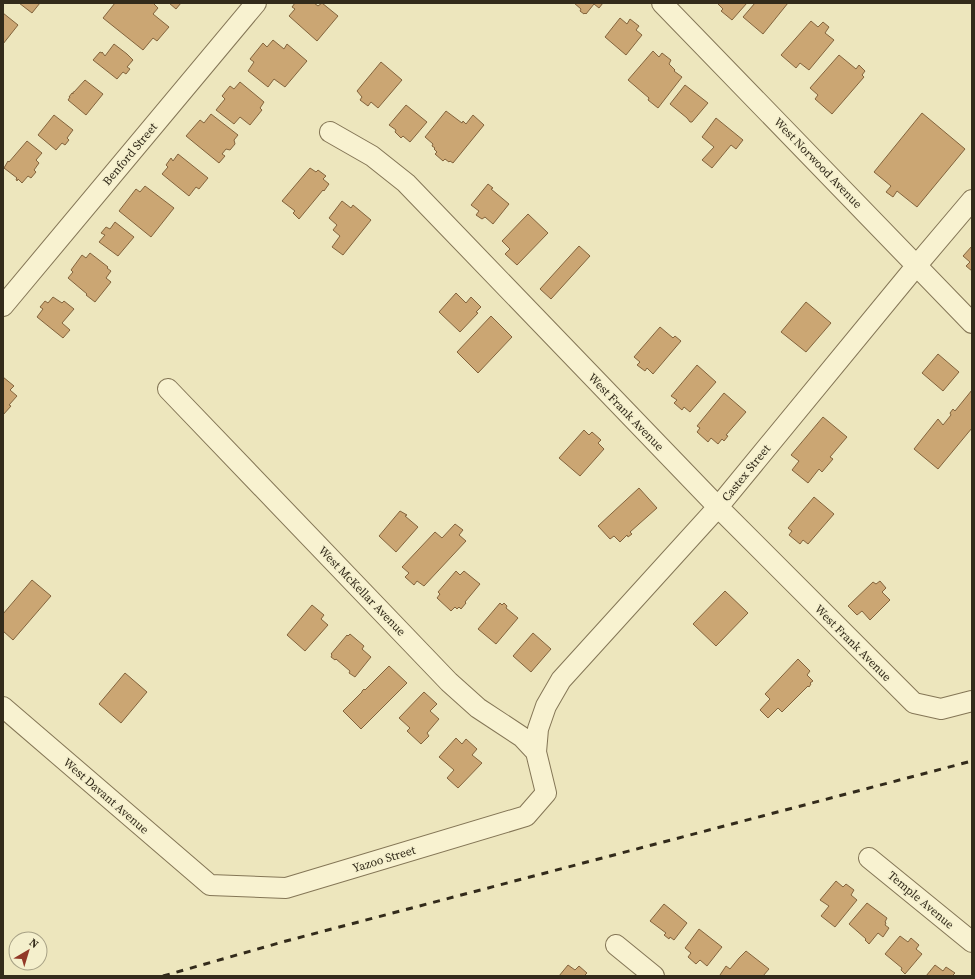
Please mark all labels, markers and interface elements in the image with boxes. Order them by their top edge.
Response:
street label: West Norwood Avenue [770,114,866,212]
street label: Benford Street [99,119,161,189]
street label: West Frank Avenue [585,370,667,454]
street label: Castex Street [718,441,774,505]
street label: West McKellar Avenue [315,543,409,639]
street label: West Frank Avenue [811,601,895,685]
street label: West Davant Avenue [60,754,152,838]
street label: Yazoo Street [350,842,418,876]
street label: Temple Avenue [884,868,958,932]
north arrow [8,931,48,971]
text: N [26,935,42,952]

